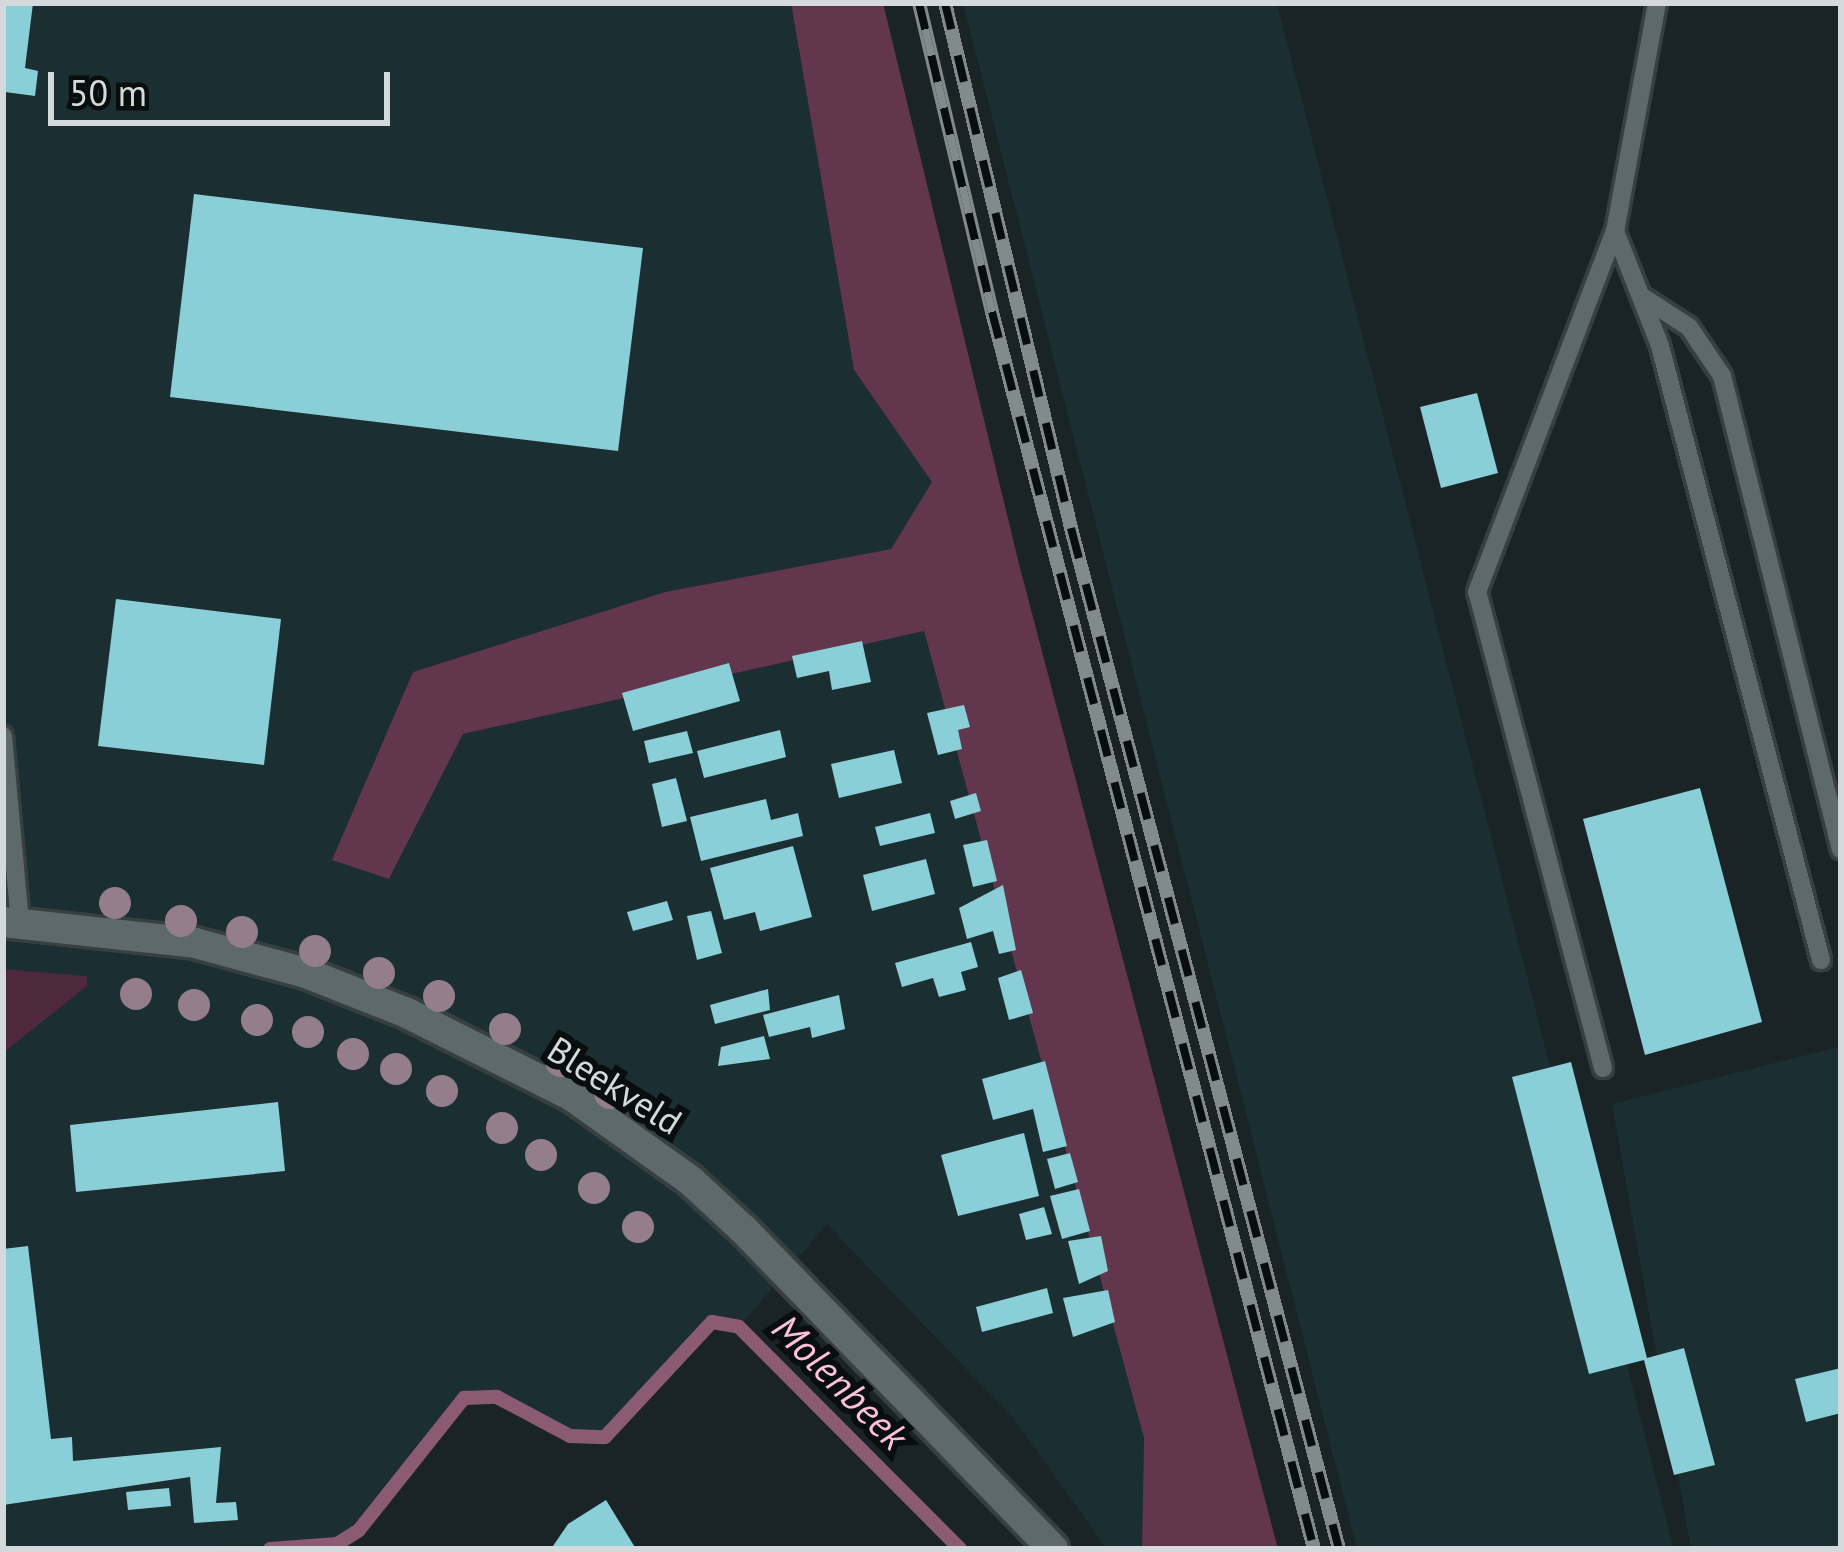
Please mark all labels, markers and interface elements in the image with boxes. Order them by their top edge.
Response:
scale bar [54,48,396,122]
text: 50 m [69,69,147,116]
street label: Bleekveld [540,1027,690,1143]
water label: Molenbeek [763,1305,917,1459]

